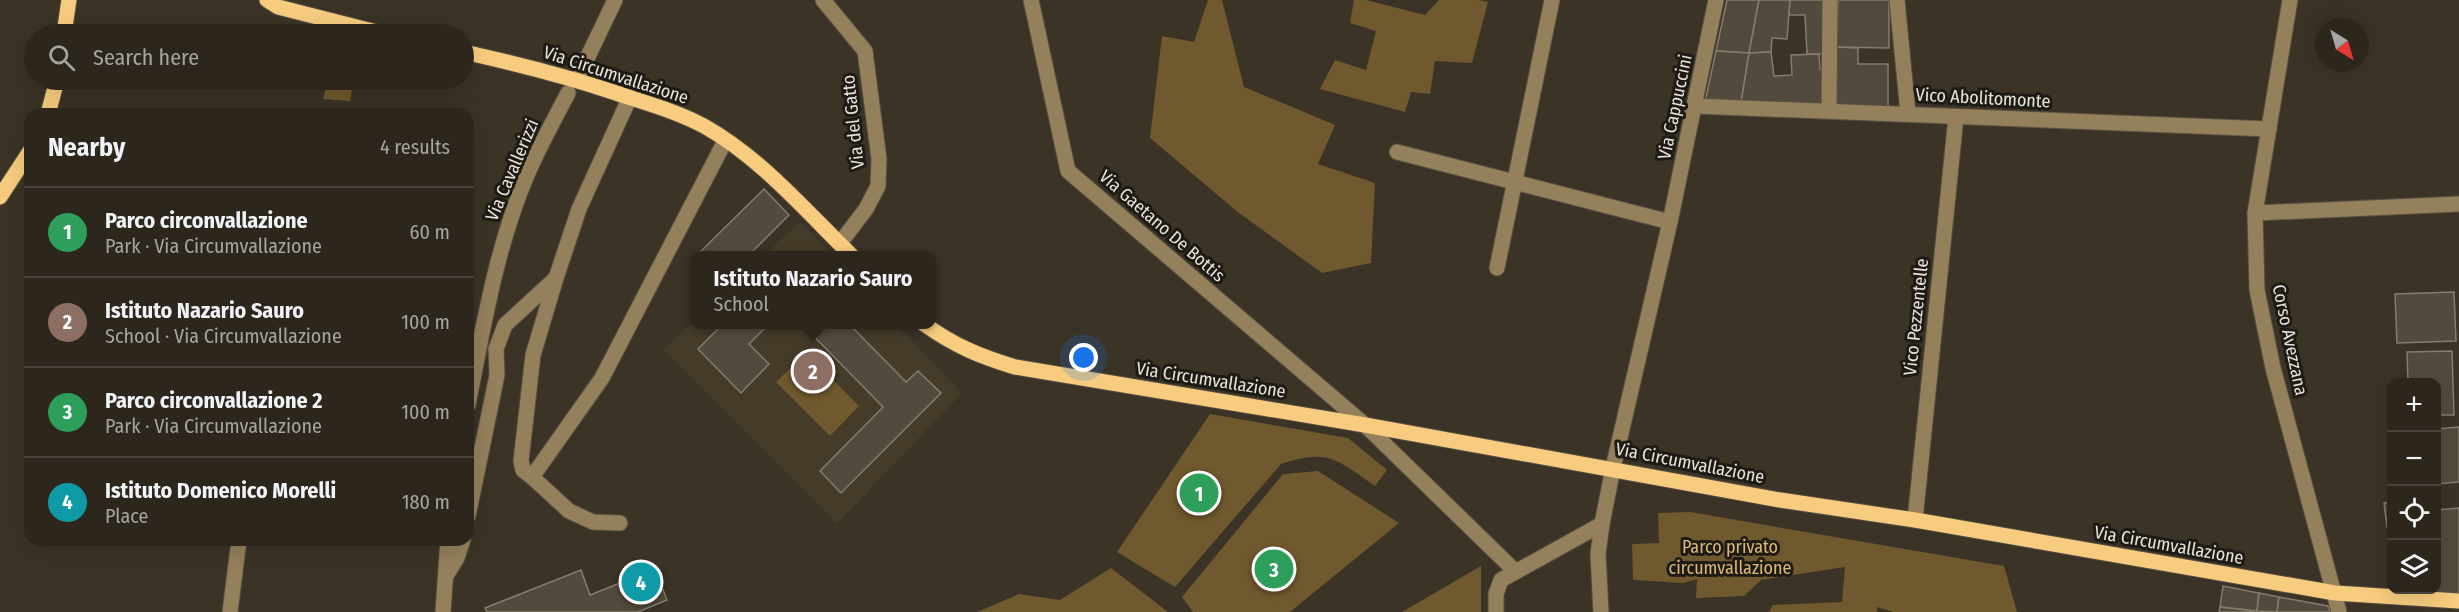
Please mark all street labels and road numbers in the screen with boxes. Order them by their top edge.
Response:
street label: Via Circumvallazione [541,41,691,109]
street label: Via Cappuccini [1653,53,1697,161]
street label: Via del Gatto [837,74,869,170]
street label: Vico Abolitomonte [1915,83,2051,113]
street label: Via Cavallerizzi [481,116,543,224]
street label: Via Gaetano De Bottis [1095,165,1230,287]
street label: Vico Pezzentelle [1899,257,1933,377]
street label: Corso Avezzana [2267,282,2313,398]
street label: Via Circumvallazione [1135,357,1287,403]
street label: Via Circumvallazione [1614,438,1766,488]
street label: Via Circumvallazione [2093,521,2245,569]

